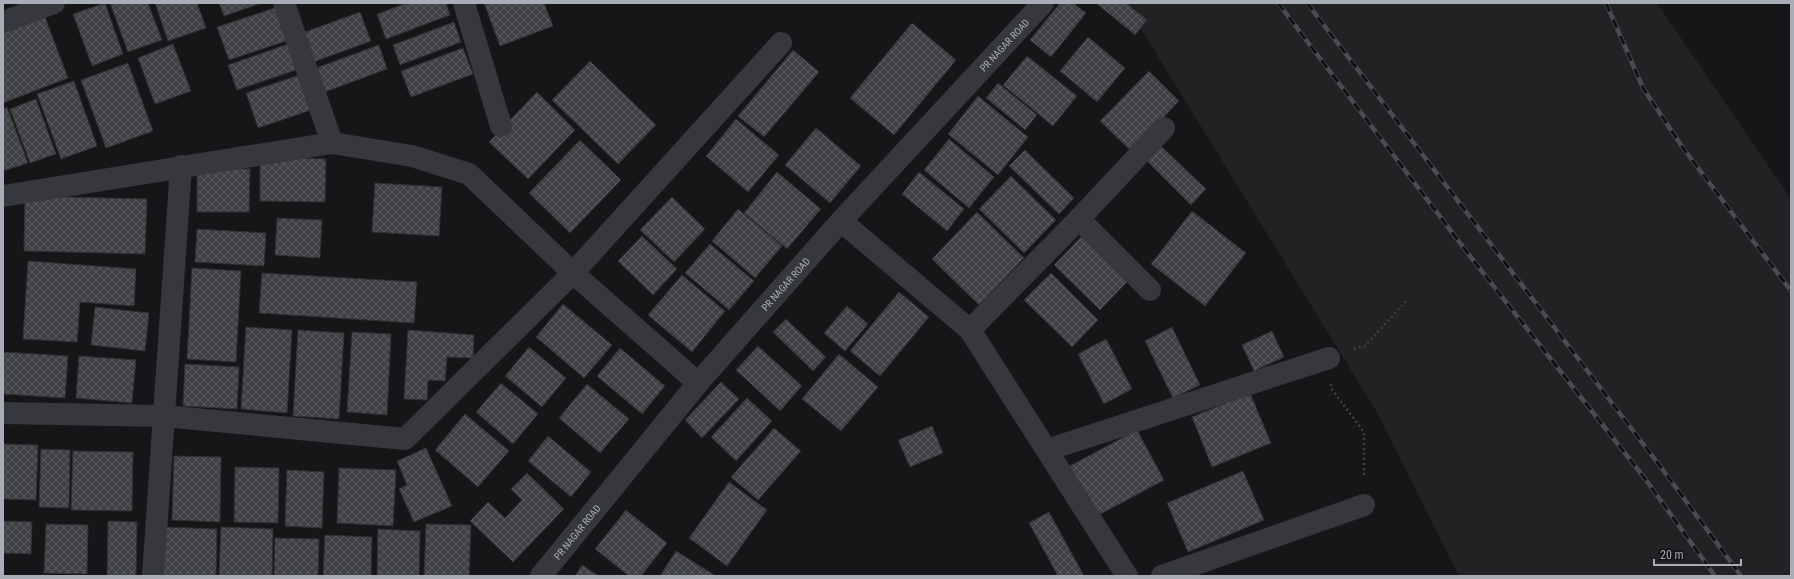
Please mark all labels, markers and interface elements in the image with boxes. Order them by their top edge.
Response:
street label: PR NAGAR ROAD [977,16,1031,73]
street label: PR NAGAR ROAD [759,255,812,313]
street label: PR NAGAR ROAD [551,502,603,561]
scale bar [1654,541,1741,567]
text: 20 m [1660,548,1684,562]

